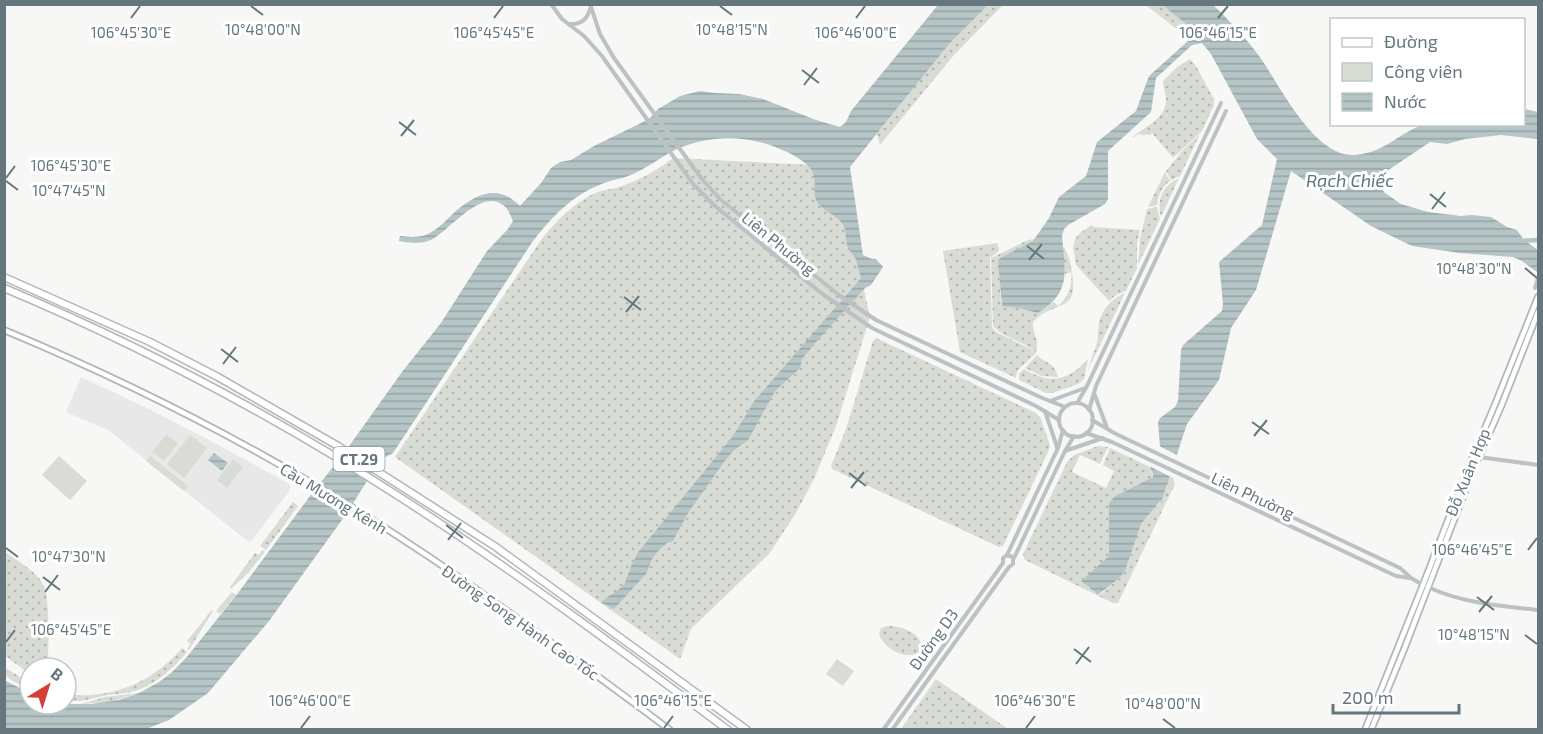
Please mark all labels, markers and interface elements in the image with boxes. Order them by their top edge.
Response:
legend [1330,18,1525,126]
text: 10°48'00"N [225,20,301,38]
text: 10°48'15"N [696,20,768,38]
text: 106°45'30"E [91,23,171,41]
text: 106°45'45"E [454,23,534,41]
text: 106°46'00"E [815,23,897,41]
text: 106°46'15"E [1179,23,1257,41]
text: Đường [1384,30,1438,52]
text: Công viên [1384,60,1463,82]
text: Nước [1384,90,1427,112]
text: 106°45'30"E [31,156,111,174]
water label: Rạch Chiếc [1306,169,1394,191]
text: 10°47'45"N [32,181,106,199]
street label: Liên Phường [738,207,820,279]
text: 10°48'30"N [1436,259,1512,277]
street label: Đỗ Xuân Hợp [1441,425,1493,519]
road number: CT.29 [334,447,385,471]
street label: Cầu Mương Kênh [277,459,391,537]
street label: Liên Phường [1208,467,1298,523]
text: 106°46'45"E [1432,540,1512,558]
text: 10°47'30"N [32,547,106,565]
street label: Đường Song Hành Cao Tốc [439,560,603,684]
street label: Đường D3 [904,605,962,673]
text: 106°45'45"E [31,620,111,638]
text: 10°48'15"N [1438,625,1510,643]
north arrow [18,656,78,716]
text: B [48,663,67,684]
scale bar [1333,677,1459,715]
text: 200 m [1342,686,1394,708]
text: 106°46'00"E [269,691,351,709]
text: 106°46'15"E [634,691,712,709]
text: 106°46'30"E [994,691,1076,709]
text: 10°48'00"N [1125,694,1201,712]

